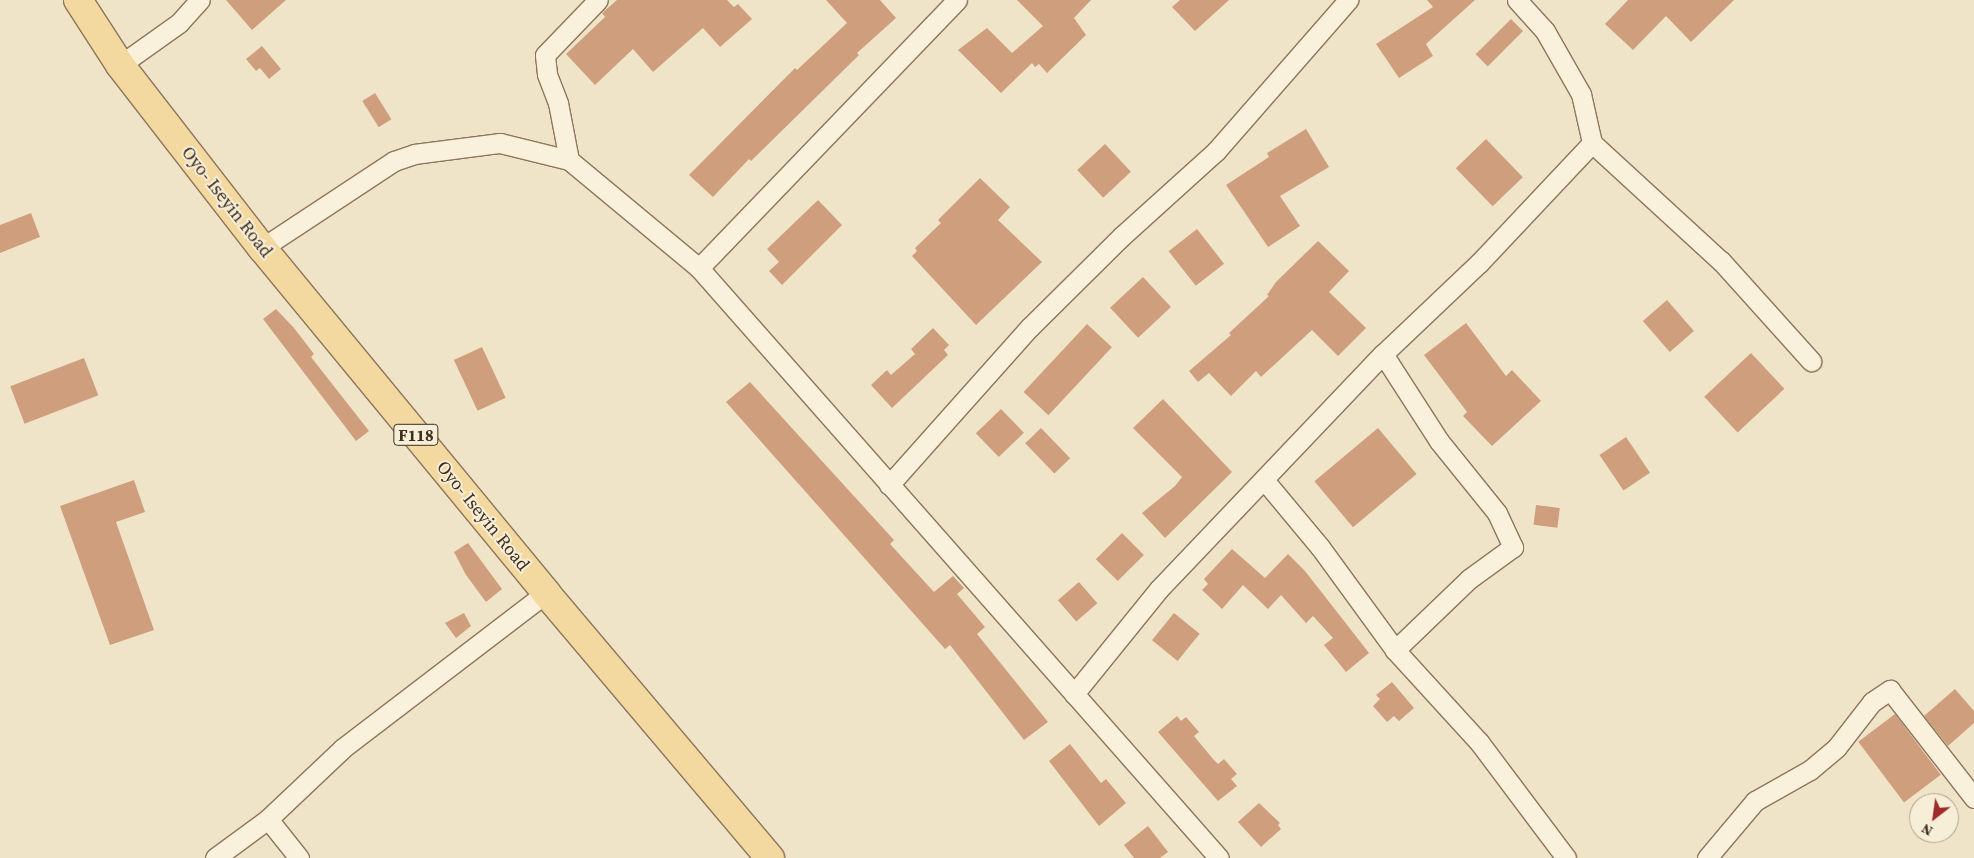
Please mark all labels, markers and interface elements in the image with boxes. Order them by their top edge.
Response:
street label: Oyo- Iseyin Road [177,142,277,262]
road number: F118 [392,422,440,448]
street label: Oyo- Iseyin Road [432,457,534,575]
north arrow [1909,793,1959,843]
text: N [1918,819,1936,841]

